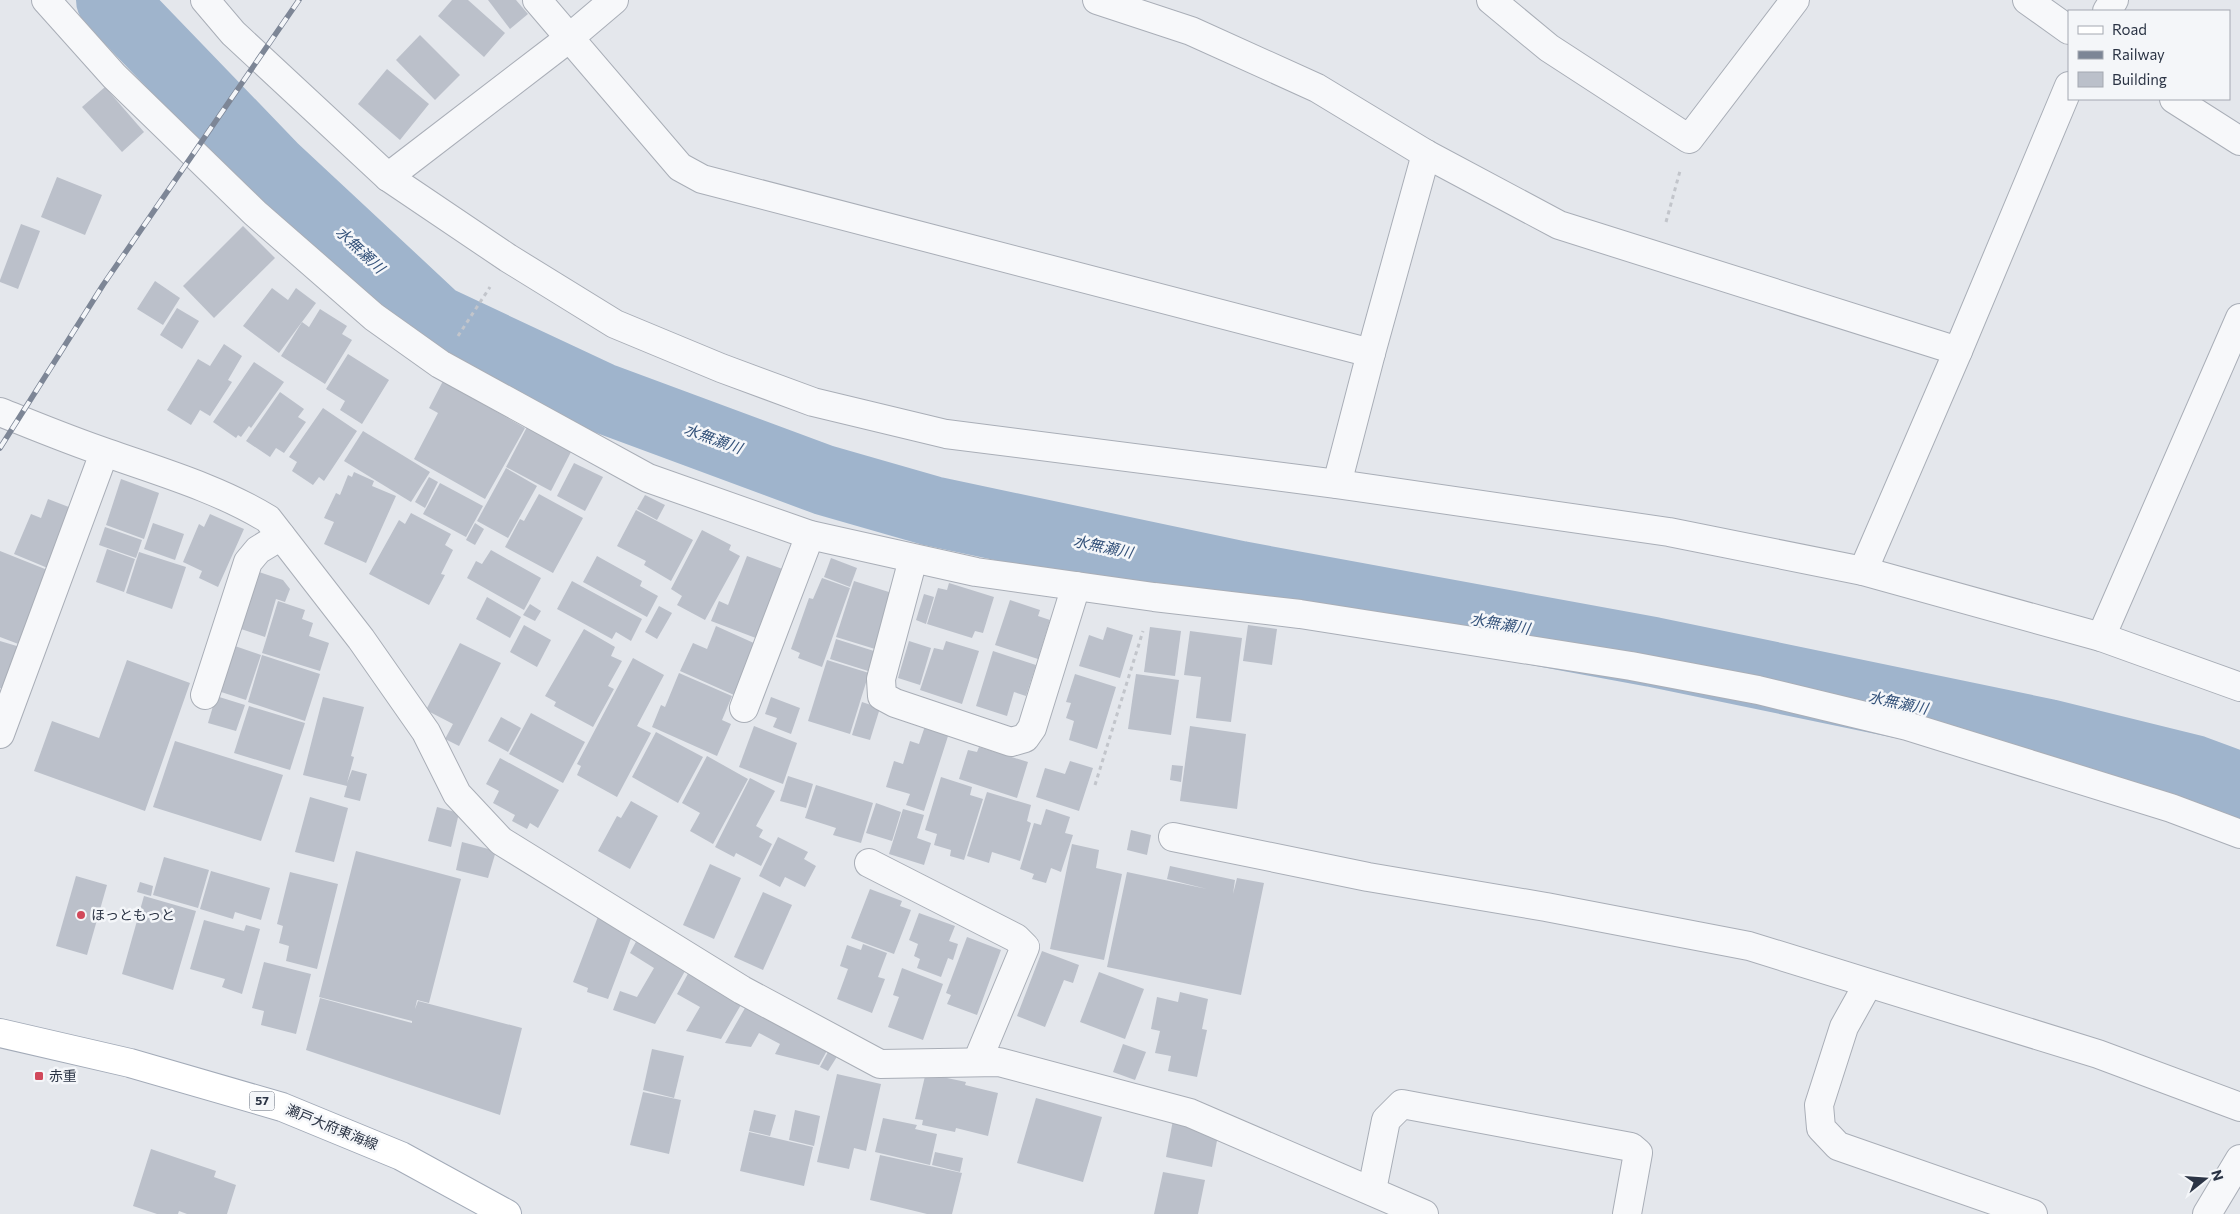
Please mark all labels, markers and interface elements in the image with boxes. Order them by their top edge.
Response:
legend [2068,10,2230,100]
text: Road [2112,20,2147,38]
text: Railway [2112,45,2165,63]
text: Building [2112,70,2167,88]
water label: 水無瀬川 [333,222,390,278]
water label: 水無瀬川 [682,419,746,457]
water label: 水無瀬川 [1072,531,1136,561]
water label: 水無瀬川 [1469,609,1533,637]
water label: 水無瀬川 [1867,687,1931,717]
place label: ほっともっと [91,906,175,923]
marker: ほっともっと [75,909,87,921]
place label: 赤重 [49,1067,77,1084]
marker: 赤重 [33,1070,45,1082]
road number: 57 [250,1092,274,1110]
street label: 瀬戸大府東海線 [284,1100,381,1153]
north arrow [2180,1154,2230,1204]
text: N [2208,1168,2228,1183]

